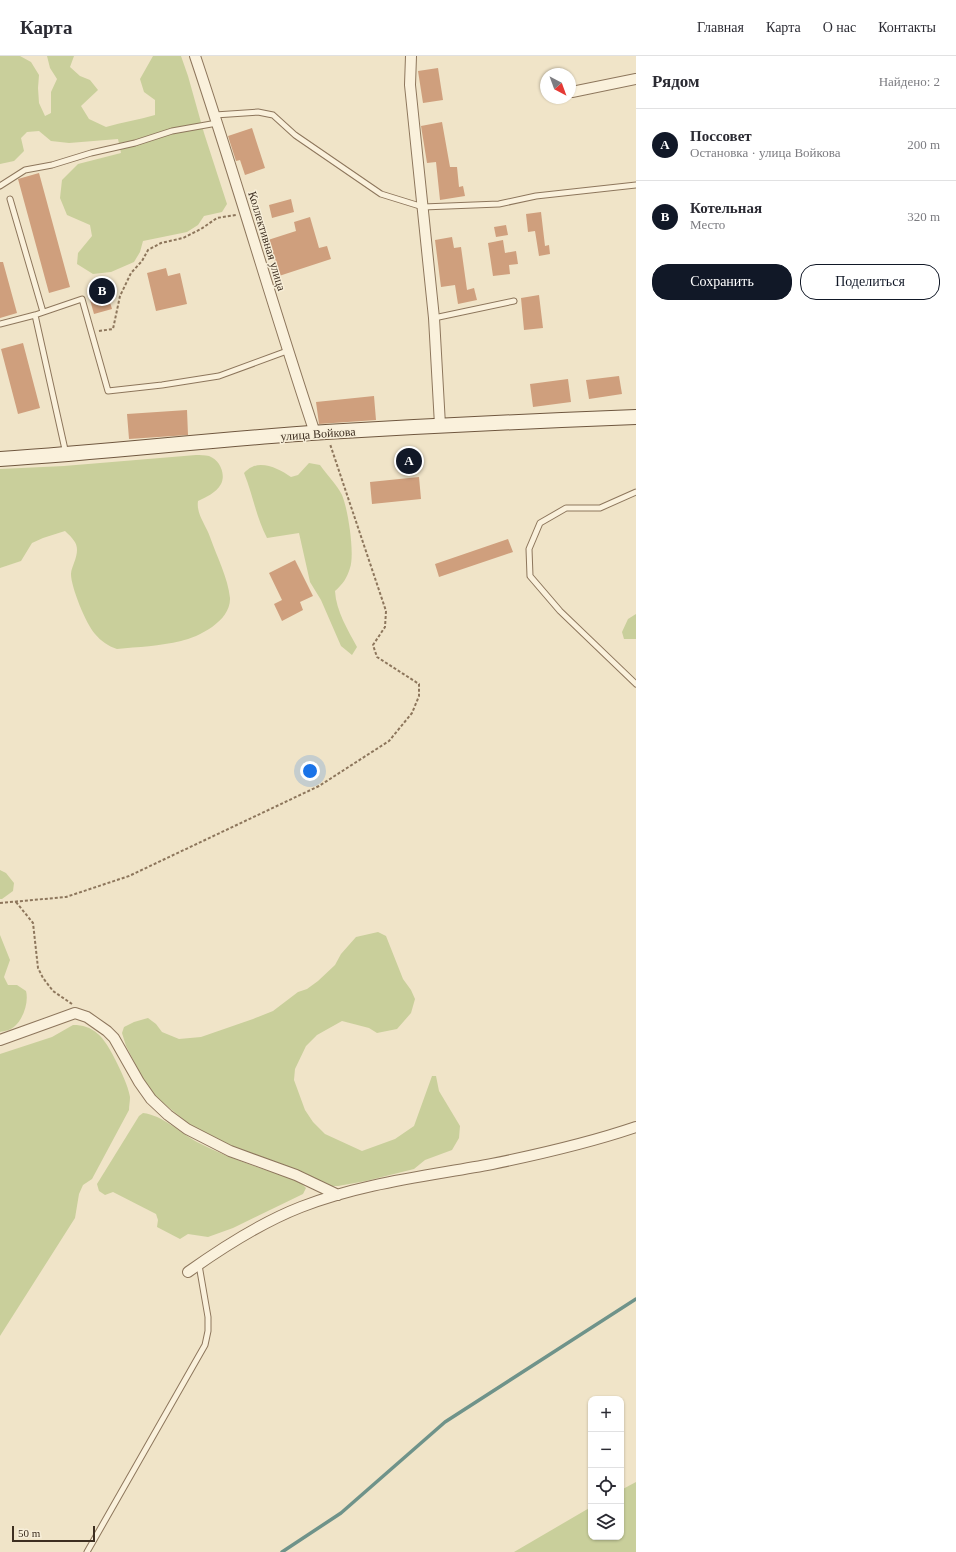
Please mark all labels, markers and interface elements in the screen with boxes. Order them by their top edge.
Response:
text: Карта [20,17,72,38]
text: Главная [697,20,744,35]
text: Карта [766,20,801,35]
text: О нас [823,20,856,35]
text: Контакты [878,20,936,35]
north arrow [540,68,576,104]
text: Рядом [652,72,700,91]
text: Найдено: 2 [879,74,940,89]
text: Поссовет [690,128,752,144]
text: A [660,137,670,152]
text: 200 m [907,137,940,152]
text: Остановка · улица Войкова [690,145,840,160]
street label: Коллективная улица [245,189,289,293]
text: Котельная [690,200,762,216]
text: B [661,209,669,224]
text: 320 m [907,209,940,224]
text: Место [690,217,725,232]
button: Сохранить [652,264,792,300]
button: Поделиться [800,264,940,300]
pin: B [89,276,115,306]
street label: улица Войкова [280,424,357,444]
pin: A [396,446,422,476]
your location [300,761,320,781]
map controls [588,1396,624,1540]
button: + [588,1396,624,1432]
button: − [588,1432,624,1468]
button: locate [588,1468,624,1504]
button: layers [588,1504,624,1540]
scale bar [12,1524,95,1543]
text: 50 m [18,1527,40,1539]

